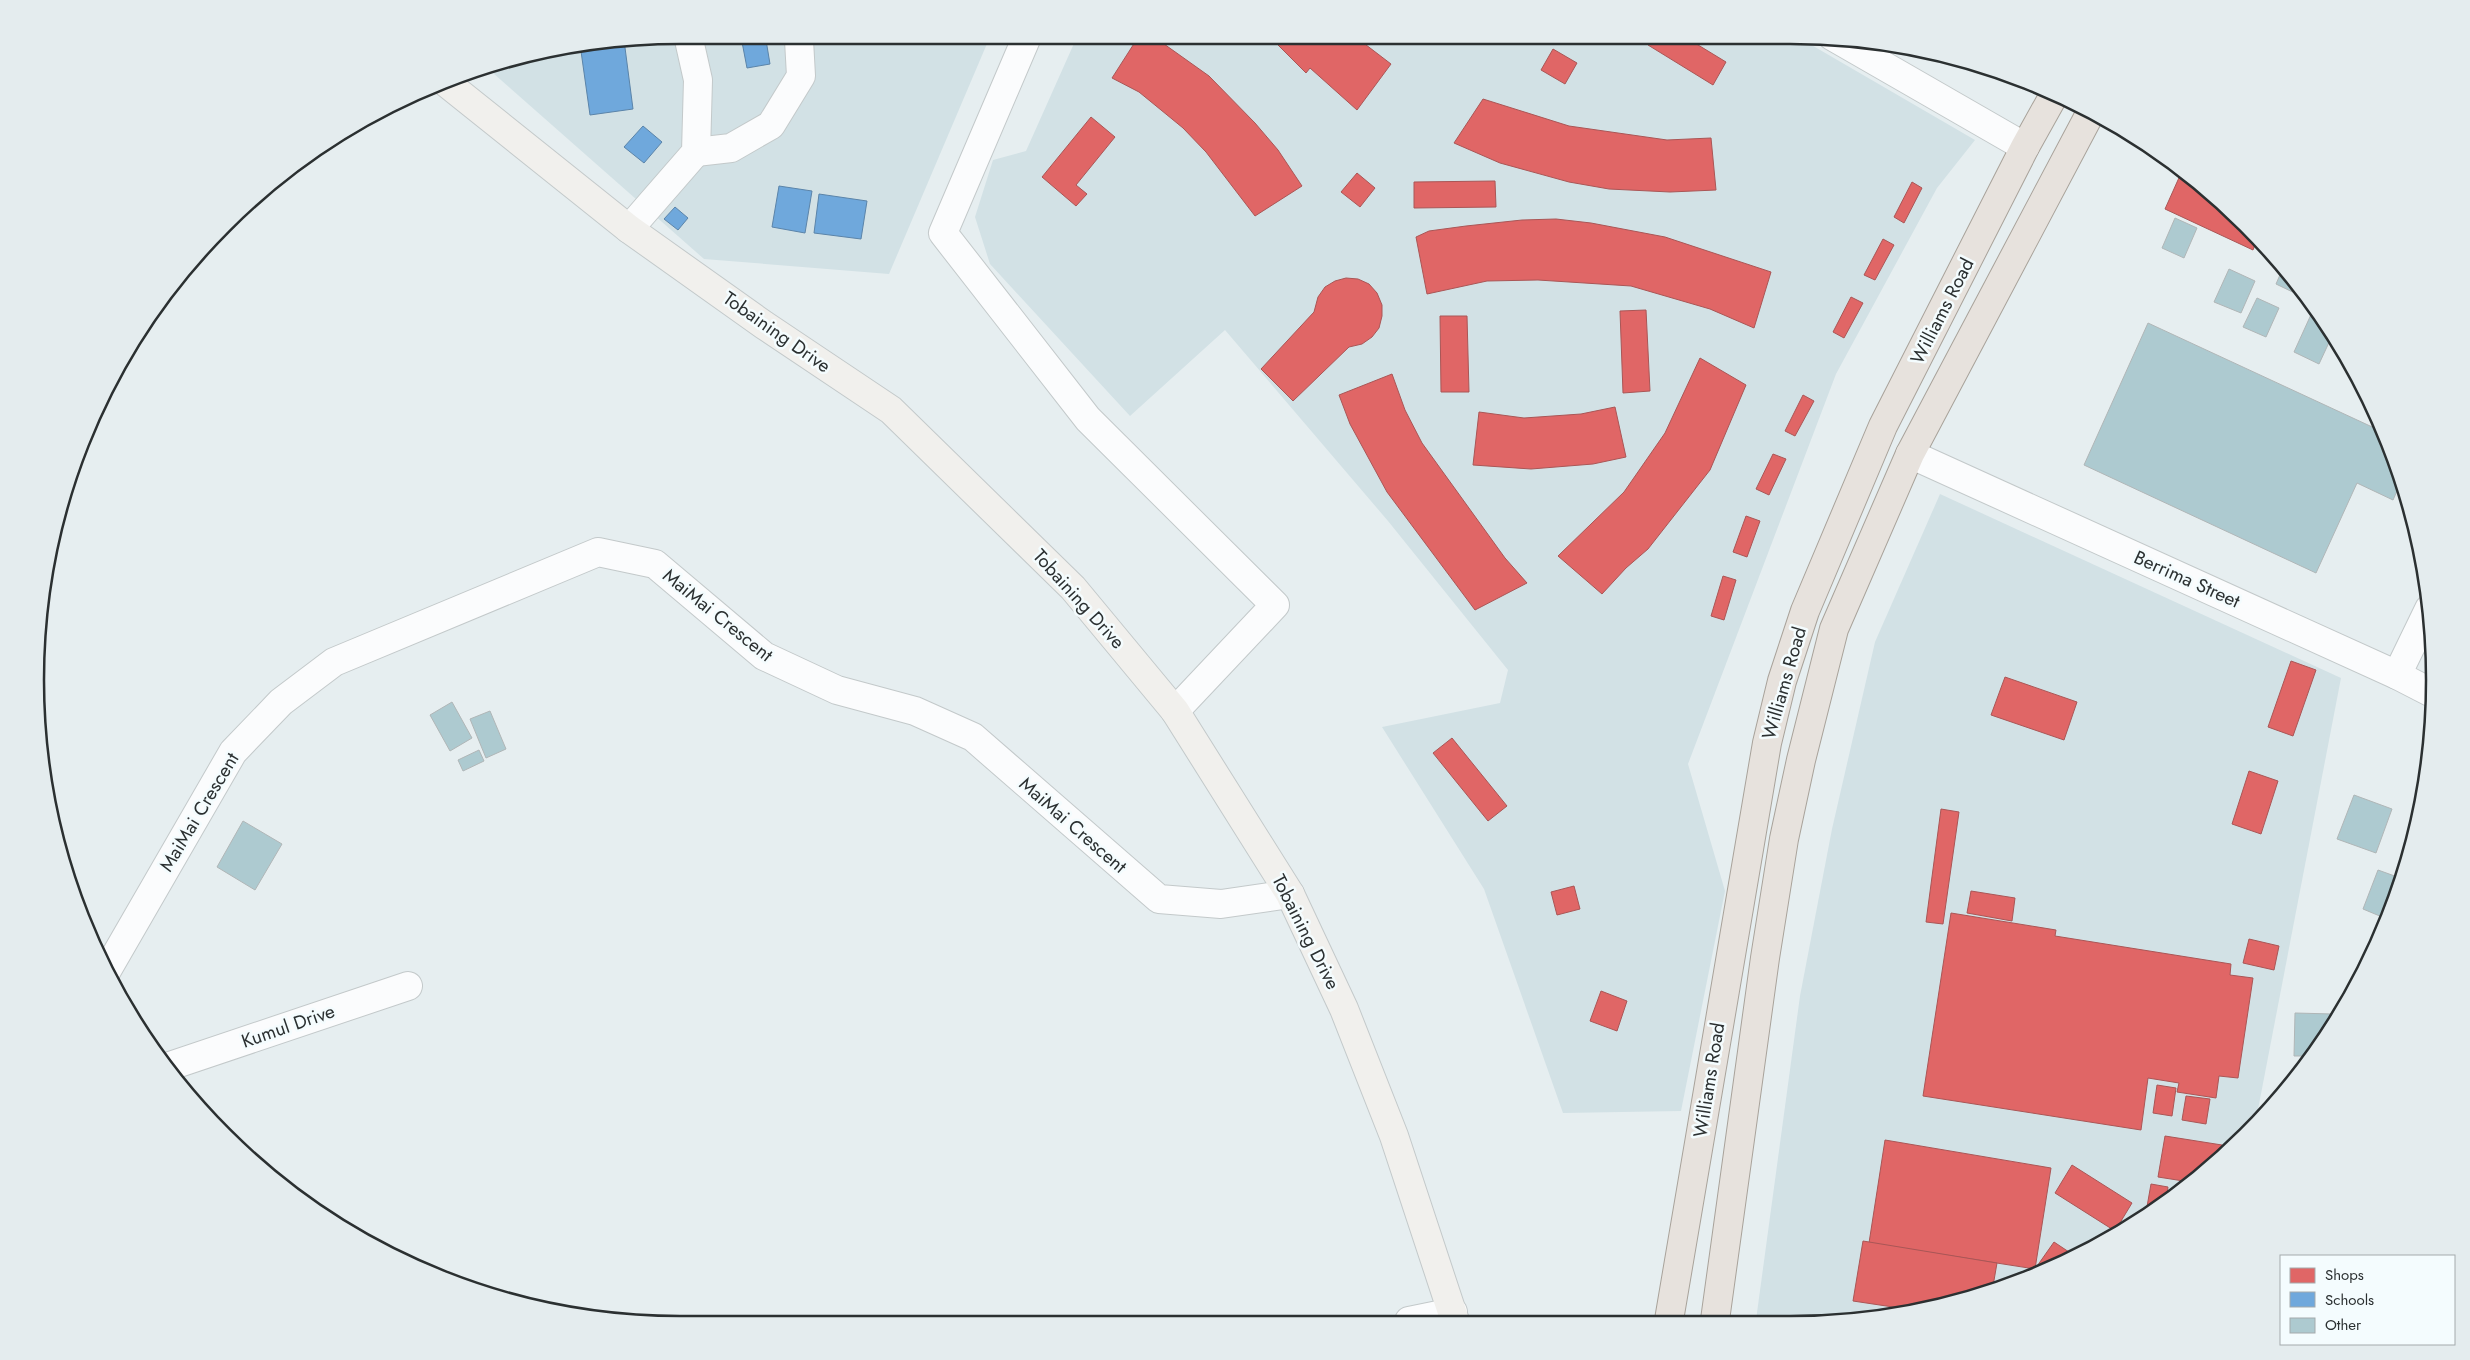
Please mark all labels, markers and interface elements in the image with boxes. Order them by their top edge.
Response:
street label: Williams Road [1904,253,1980,369]
street label: Tobaining Drive [718,285,836,379]
street label: Tobaining Drive [1027,543,1131,655]
street label: Berrima Street [2130,544,2245,615]
street label: MaiMai Crescent [657,562,779,668]
street label: Williams Road [1755,624,1813,742]
street label: MaiMai Crescent [153,747,245,877]
street label: MaiMai Crescent [1013,771,1133,880]
street label: Tobaining Drive [1265,870,1347,994]
street label: Kumul Drive [238,997,339,1055]
street label: Williams Road [1687,1021,1731,1139]
legend [2280,1255,2455,1345]
text: Shops [2325,1264,2364,1286]
text: Schools [2325,1289,2374,1311]
text: Other [2325,1314,2362,1336]

